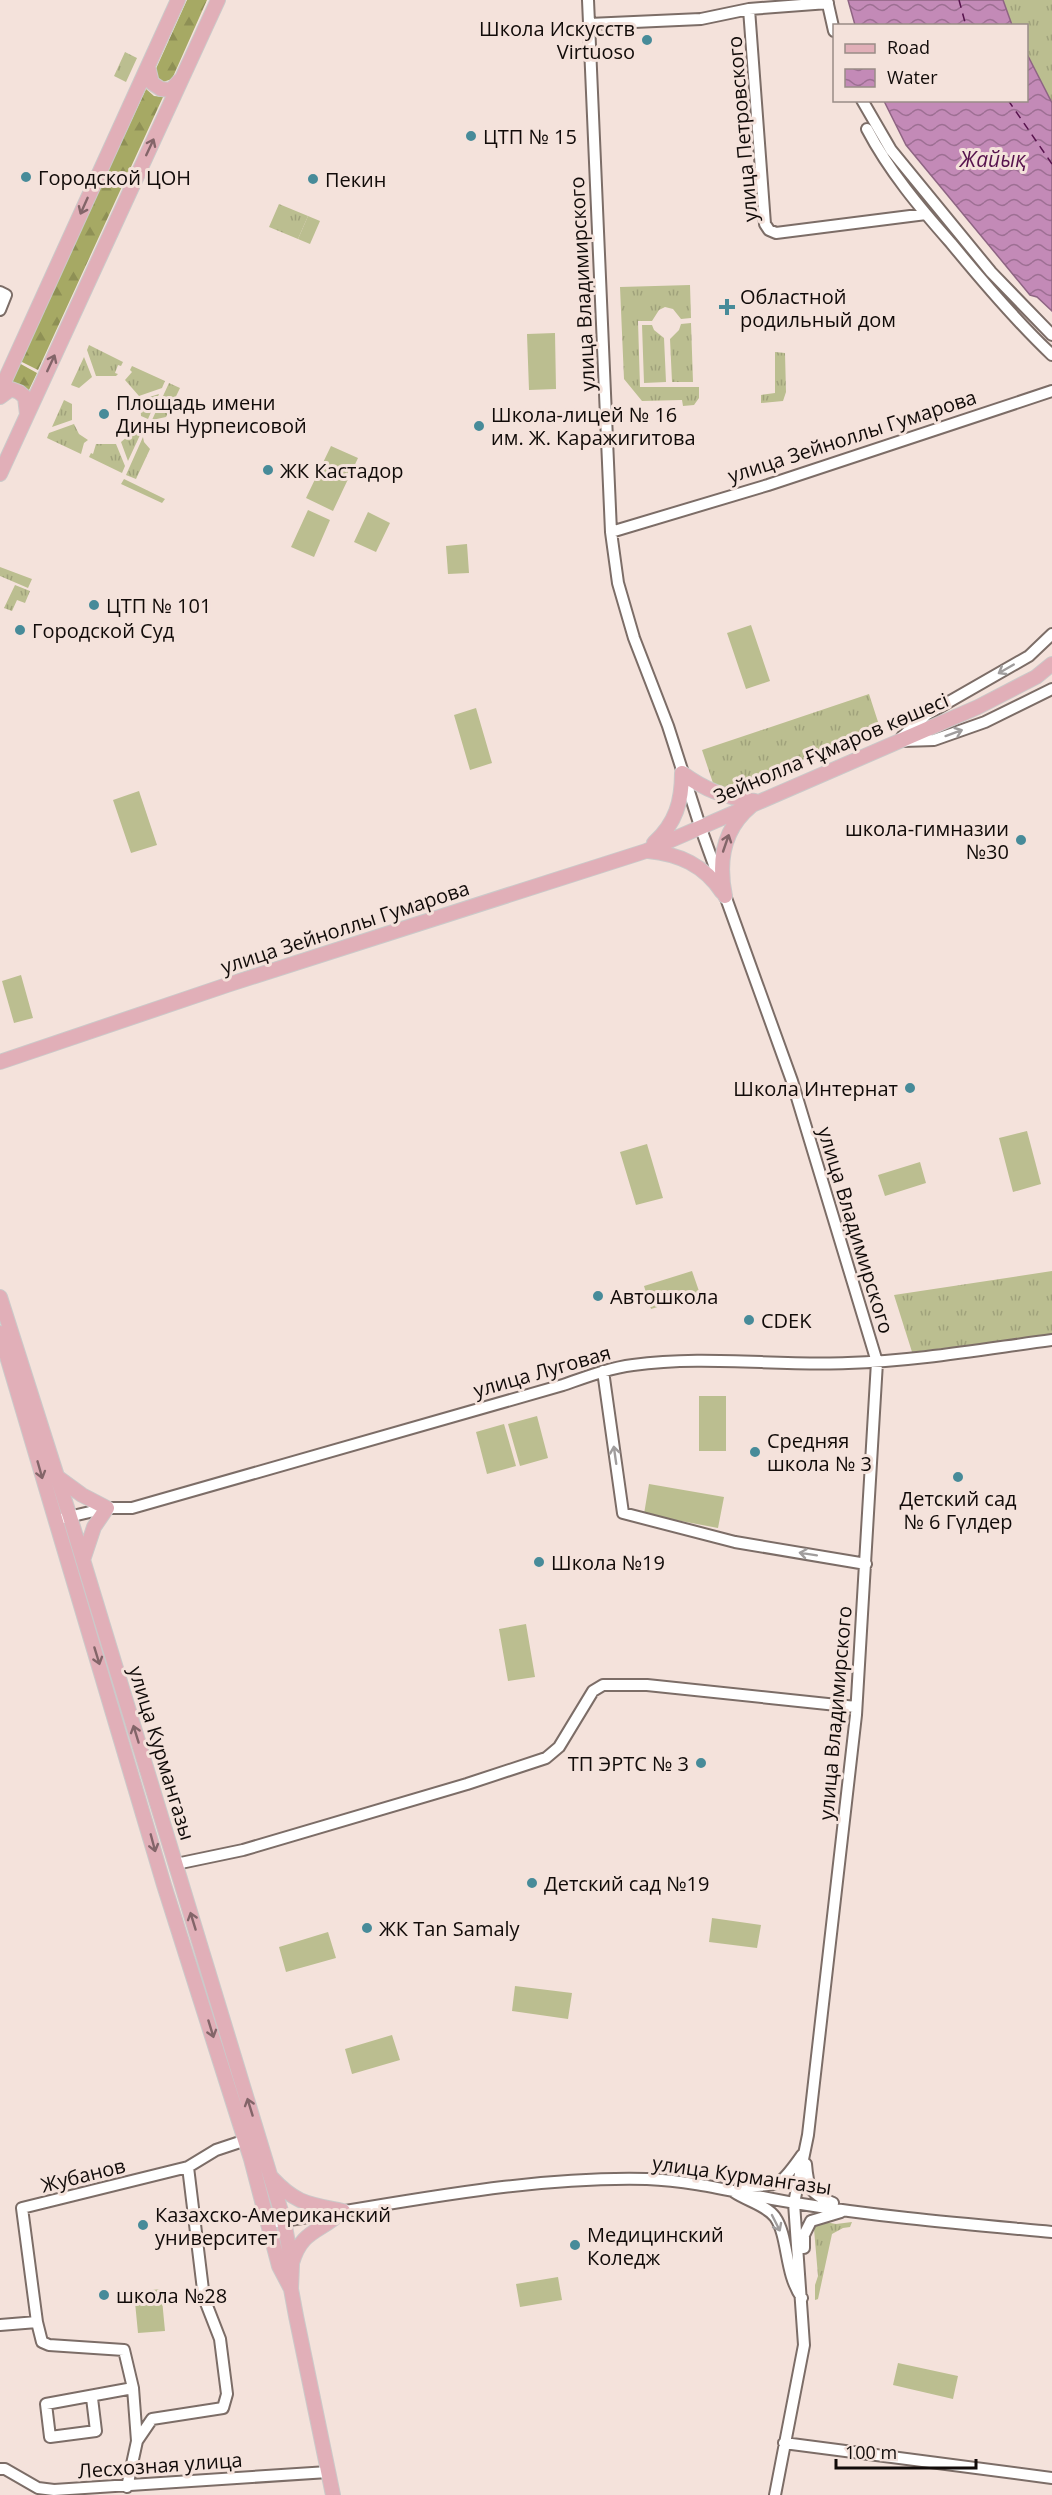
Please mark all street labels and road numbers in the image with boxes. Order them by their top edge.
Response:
street label: улица Петровского [720,35,764,223]
street label: улица Владимирского [563,176,601,392]
street label: улица Зейноллы Гумарова [724,383,980,489]
street label: Зейнолла Ғұмаров көшесі [709,686,953,810]
street label: улица Зейноллы Гумарова [217,874,473,980]
street label: улица Владимирского [812,1123,900,1337]
street label: улица Луговая [470,1339,614,1403]
street label: улица Владимирского [812,1605,858,1821]
street label: улица Курмангазы [123,1663,201,1843]
street label: улица Курмангазы [651,2149,833,2201]
street label: Жубанов [38,2151,128,2199]
street label: Лесхозная улица [77,2446,243,2484]

